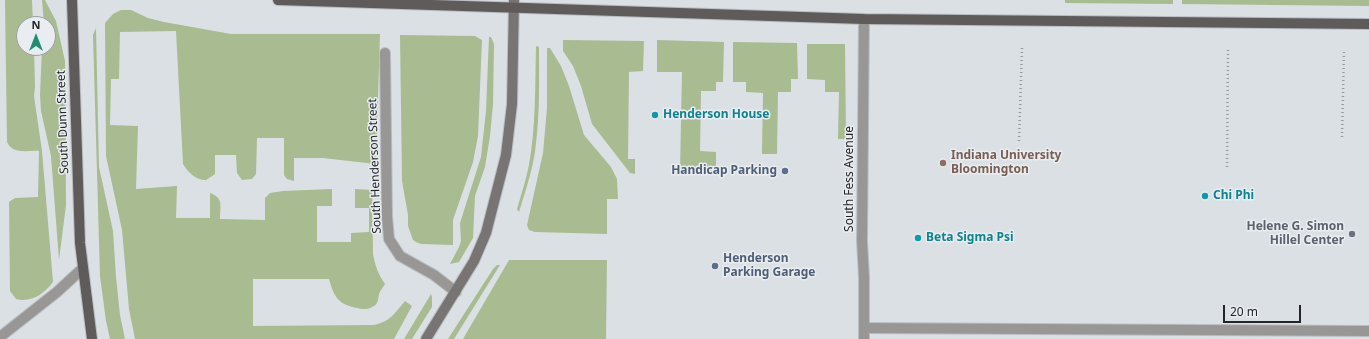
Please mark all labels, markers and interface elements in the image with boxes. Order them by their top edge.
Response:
north arrow [16,16,56,56]
text: N [32,17,40,32]
street label: South Dunn Street [54,70,72,174]
street label: South Henderson Street [365,98,385,234]
place label: Henderson House [663,108,769,122]
marker: Henderson House [650,110,660,120]
street label: South Fess Avenue [843,126,857,232]
place label: Indiana University Bloomington [951,149,1061,177]
marker: Indiana University Bloomington [938,158,948,168]
place label: Handicap Parking [671,164,777,178]
marker: Handicap Parking [780,166,790,176]
place label: Chi Phi [1213,189,1254,203]
marker: Chi Phi [1200,191,1210,201]
place label: Helene G. Simon Hillel Center [1246,220,1344,248]
marker: Helene G. Simon Hillel Center [1347,229,1357,239]
place label: Beta Sigma Psi [926,231,1014,245]
marker: Beta Sigma Psi [913,233,923,243]
place label: Henderson Parking Garage [723,252,815,280]
marker: Henderson Parking Garage [710,261,720,271]
scale bar [1225,297,1303,323]
text: 20 m [1230,303,1258,320]

